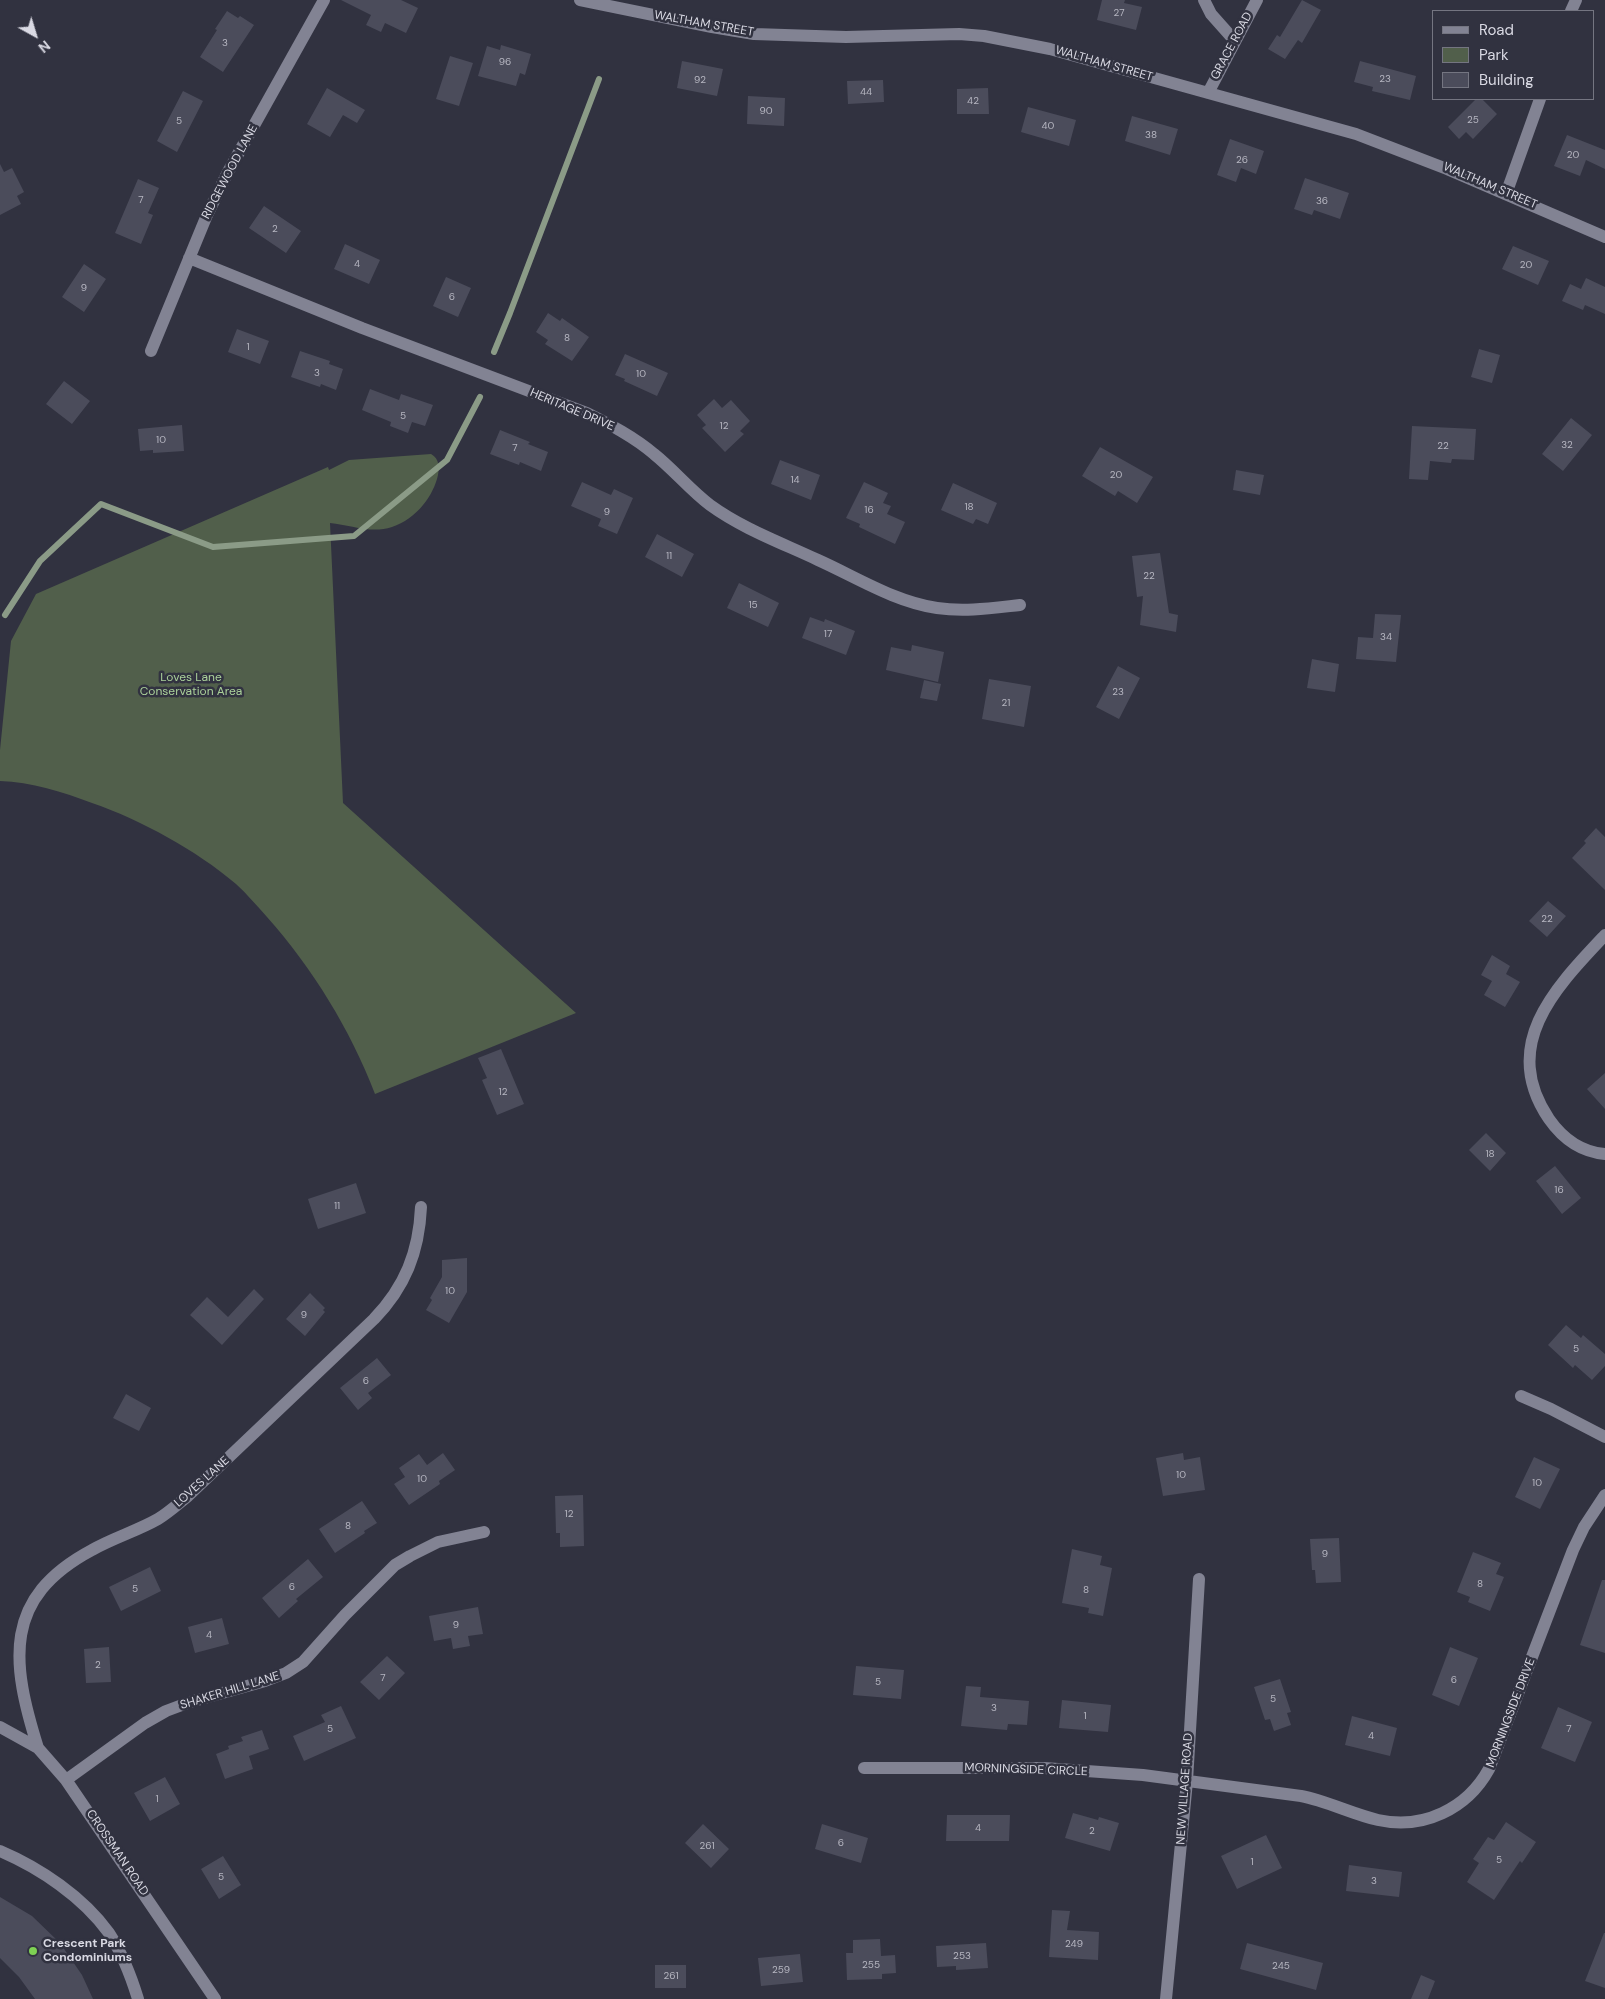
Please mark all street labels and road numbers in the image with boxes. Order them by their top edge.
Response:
street label: WALTHAM STREET [653,8,755,40]
street label: GRACE ROAD [1208,10,1256,82]
street label: WALTHAM STREET [1054,43,1154,85]
street label: RIDGEWOOD LANE [199,122,261,222]
street label: WALTHAM STREET [1441,160,1539,212]
street label: HERITAGE DRIVE [528,386,616,434]
street label: LOVES LANE [172,1454,232,1510]
street label: MORNINGSIDE DRIVE [1483,1656,1539,1770]
street label: SHAKER HILL LANE [178,1669,282,1713]
street label: NEW VILLAGE ROAD [1174,1733,1196,1845]
street label: MORNINGSIDE CIRCLE [964,1761,1088,1779]
street label: CROSSMAN ROAD [83,1807,151,1899]

